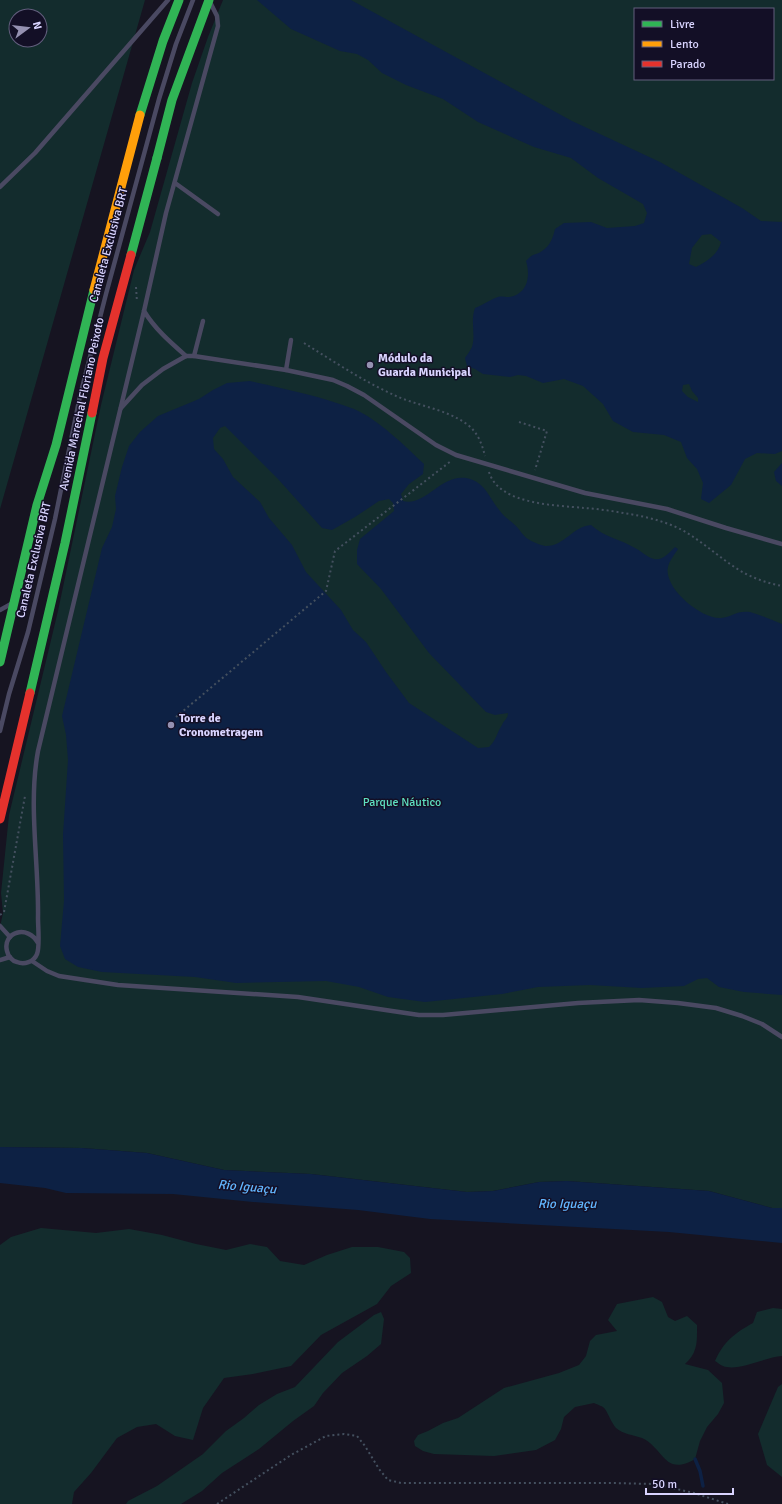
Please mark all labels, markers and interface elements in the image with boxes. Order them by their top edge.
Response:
north arrow [8,8,48,48]
legend [634,8,774,80]
text: Livre [670,17,695,32]
text: N [30,20,44,31]
text: Lento [670,37,699,52]
text: Parado [670,57,706,72]
street label: Canaleta Exclusiva BRT [86,186,132,304]
street label: Avenida Marechal Floriano Peixoto [56,316,108,492]
place label: Módulo da Guarda Municipal [378,351,471,380]
marker: Módulo da Guarda Municipal [365,360,375,370]
street label: Canaleta Exclusiva BRT [13,500,55,620]
place label: Torre de Cronometragem [179,711,263,740]
marker: Torre de Cronometragem [166,720,176,730]
park label: Parque Náutico [363,795,441,810]
water label: Rio Iguaçu [217,1176,278,1198]
water label: Rio Iguaçu [538,1196,597,1212]
scale bar [646,1470,733,1496]
text: 50 m [652,1477,677,1492]

